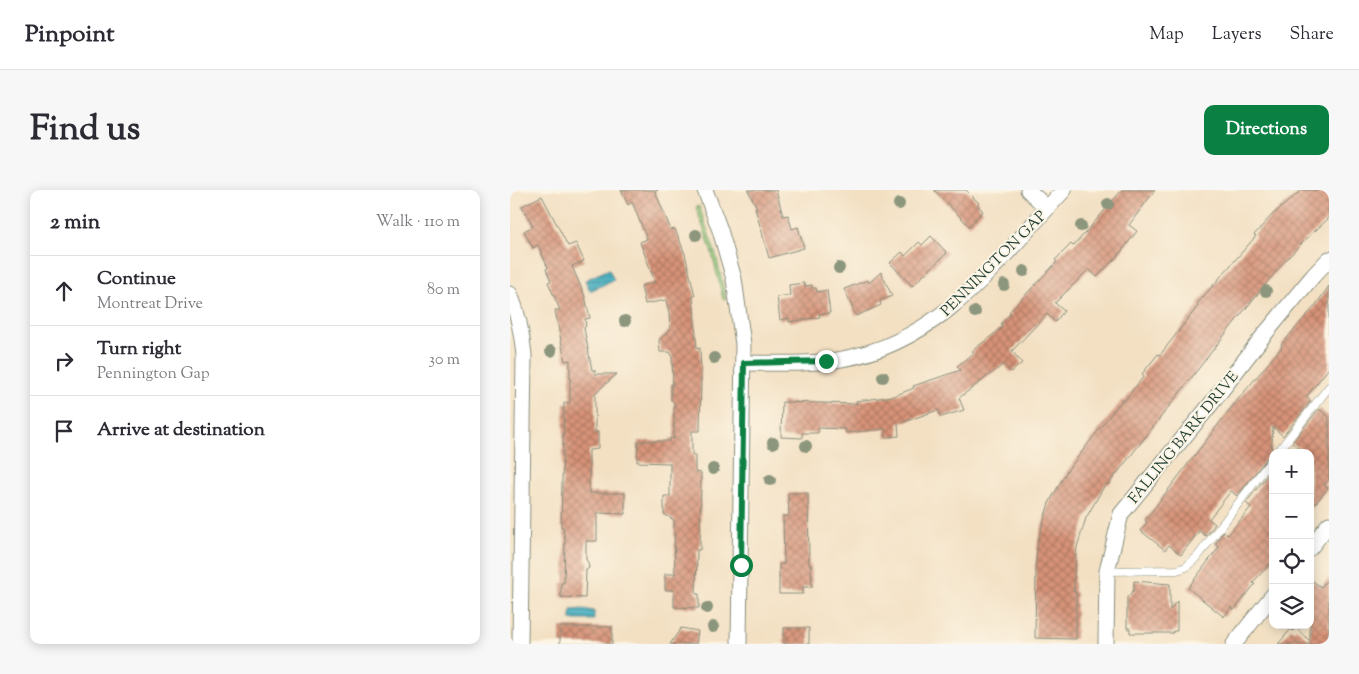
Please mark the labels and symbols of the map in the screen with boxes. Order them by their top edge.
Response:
street label: PENNINGTON GAP [936,206,1052,322]
route end [815,350,838,373]
street label: FALLING BARK DRIVE [1124,367,1244,509]
route start [730,554,753,577]

